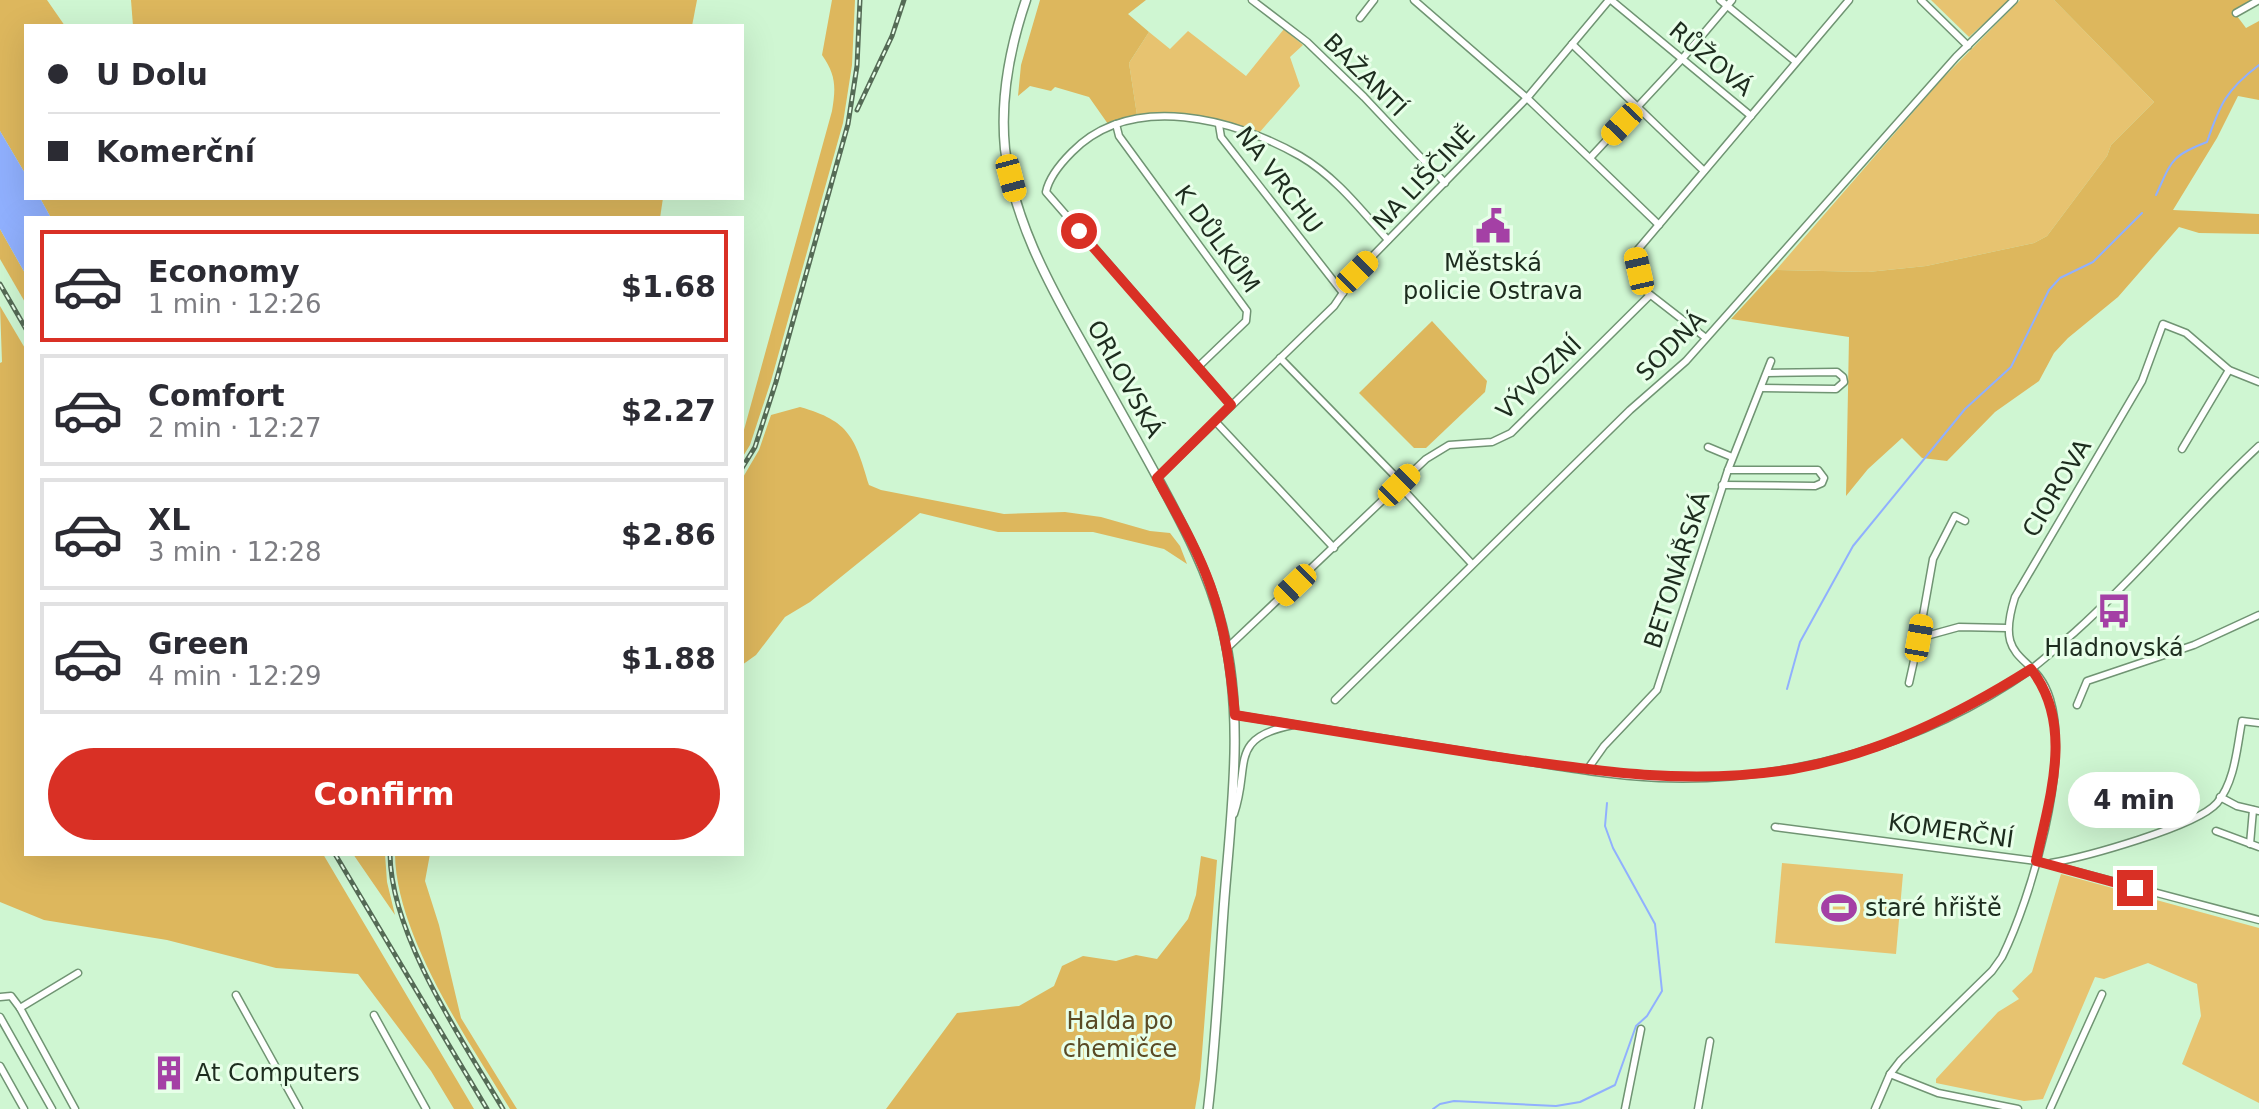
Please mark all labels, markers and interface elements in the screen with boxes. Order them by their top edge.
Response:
street label: RŮŽOVÁ [1664,15,1760,102]
street label: BAŽANTÍ [1318,27,1413,122]
text: U Dolu [96,57,208,92]
car [1597,98,1647,150]
street label: NA LIŠČINĚ [1366,118,1481,236]
street label: NA VRCHU [1230,121,1328,239]
text: Komerční [96,134,255,169]
car [993,152,1029,204]
street label: K DŮLKŮM [1169,179,1267,298]
public building icon: Městská policie Ostrava [1474,207,1512,245]
route start [1061,213,1097,249]
car [1622,245,1656,297]
car [1332,247,1382,297]
place label: Městská policie Ostrava [1403,249,1583,305]
icon: car [52,250,124,322]
text: Economy [148,254,300,289]
text: $1.68 [621,269,716,304]
text: 1 min · 12:26 [148,289,322,319]
street label: SODNÁ [1630,304,1712,387]
street label: ORLOVSKÁ [1081,315,1170,443]
street label: VÝVOZNÍ [1490,330,1587,425]
icon: car [52,374,124,446]
text: Comfort [148,378,285,413]
text: $2.27 [621,393,716,428]
text: 2 min · 12:27 [148,413,322,443]
street label: CIOROVA [2017,434,2097,542]
car [1374,460,1424,510]
street label: BETONÁŘSKÁ [1638,487,1716,652]
icon: car [52,498,124,570]
text: XL [148,502,190,537]
text: $2.86 [621,517,716,552]
text: 3 min · 12:28 [148,537,322,567]
car [1269,560,1321,610]
bus stop icon: Hladnovská [2095,592,2133,630]
car [1903,612,1935,664]
icon: car [52,622,124,694]
text: Green [148,626,249,661]
place label: Hladnovská [2044,634,2184,662]
text: $1.88 [621,641,716,676]
text: 4 min · 12:29 [148,661,322,691]
button: Confirm [48,748,720,840]
callout: 4 min [2069,772,2201,828]
text: 4 min [2093,785,2175,815]
street label: KOMERČNÍ [1886,806,2016,854]
route end [2117,870,2153,906]
sports icon: staré hřiště [1820,889,1858,927]
place label: staré hřiště [1865,894,2002,922]
park label: Halda po chemičce [1063,1007,1177,1063]
building icon: At Computers [150,1054,188,1092]
place label: At Computers [195,1059,360,1087]

